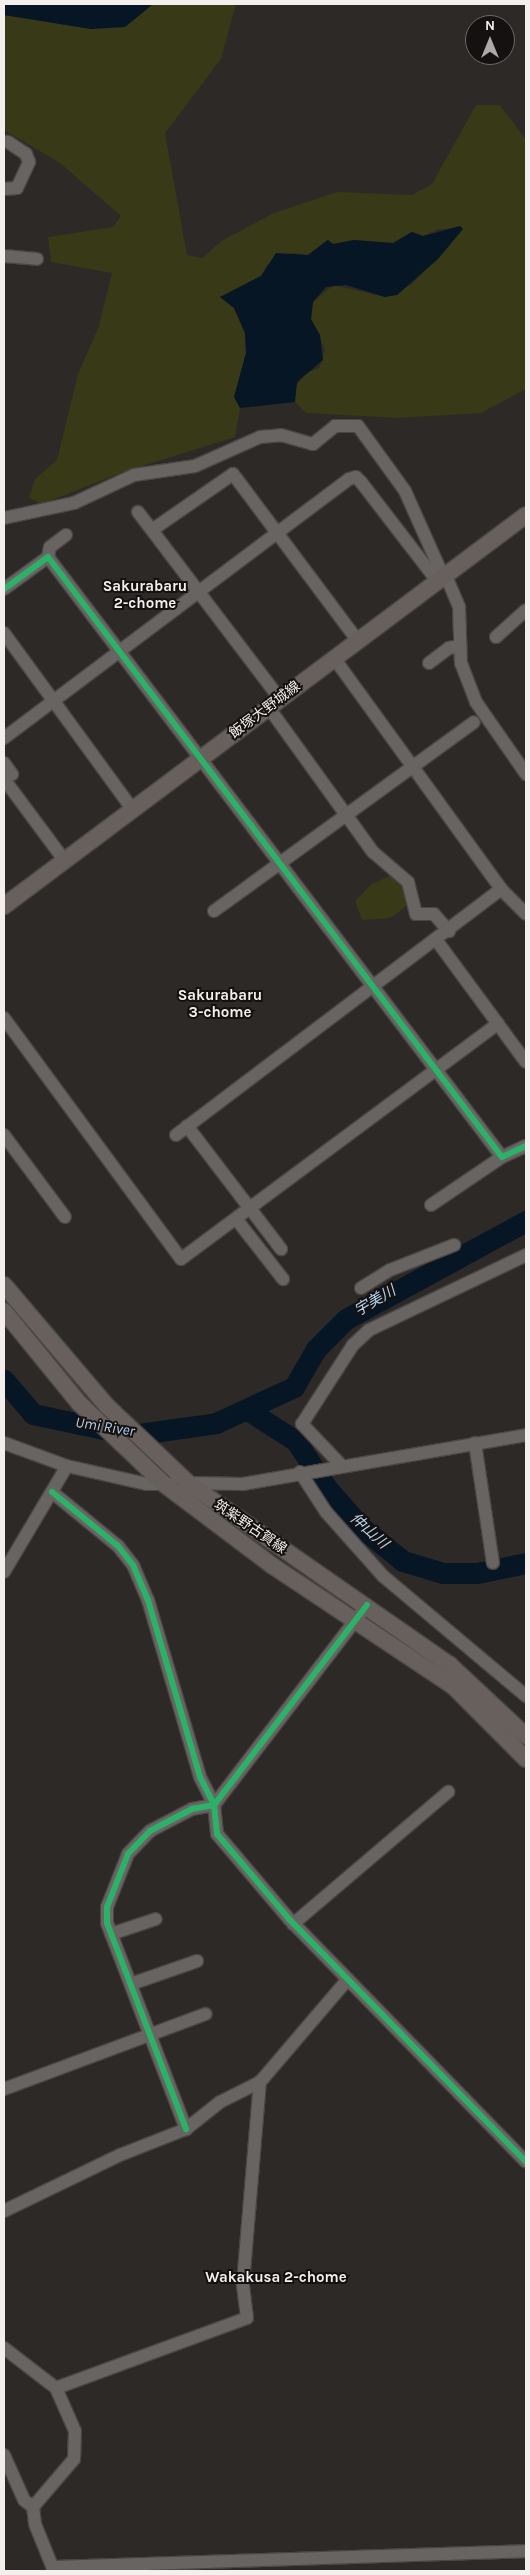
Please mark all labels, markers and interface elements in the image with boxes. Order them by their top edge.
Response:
north arrow [465,15,515,65]
text: N [485,17,495,34]
district label: Sakurabaru 2-chome [103,577,187,612]
street label: 飯塚大野城線 [226,678,304,742]
district label: Sakurabaru 3-chome [178,986,262,1021]
water label: 宇美川 [351,1282,399,1320]
water label: Umi River [74,1413,136,1441]
street label: 筑紫野古賀線 [210,1497,290,1557]
water label: 仲山川 [346,1509,392,1553]
district label: Wakakusa 2-chome [205,2269,347,2287]

